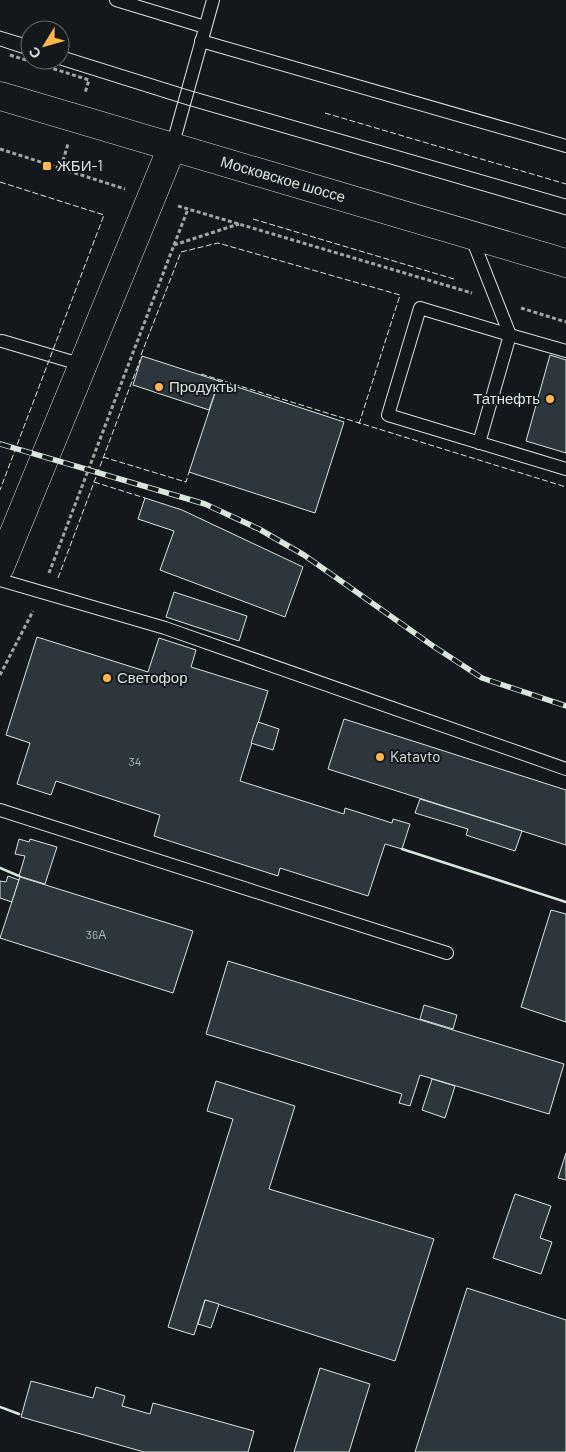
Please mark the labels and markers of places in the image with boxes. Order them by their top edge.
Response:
place label: ЖБИ-1 [57,156,103,174]
marker: ЖБИ-1 [41,160,53,172]
place label: Продукты [169,377,237,395]
marker: Продукты [153,381,165,393]
place label: Татнефть [473,389,540,407]
marker: Татнефть [544,393,556,405]
place label: Светофор [117,668,188,686]
marker: Светофор [101,672,113,684]
place label: Katavto [390,747,440,765]
marker: Katavto [374,751,386,763]

